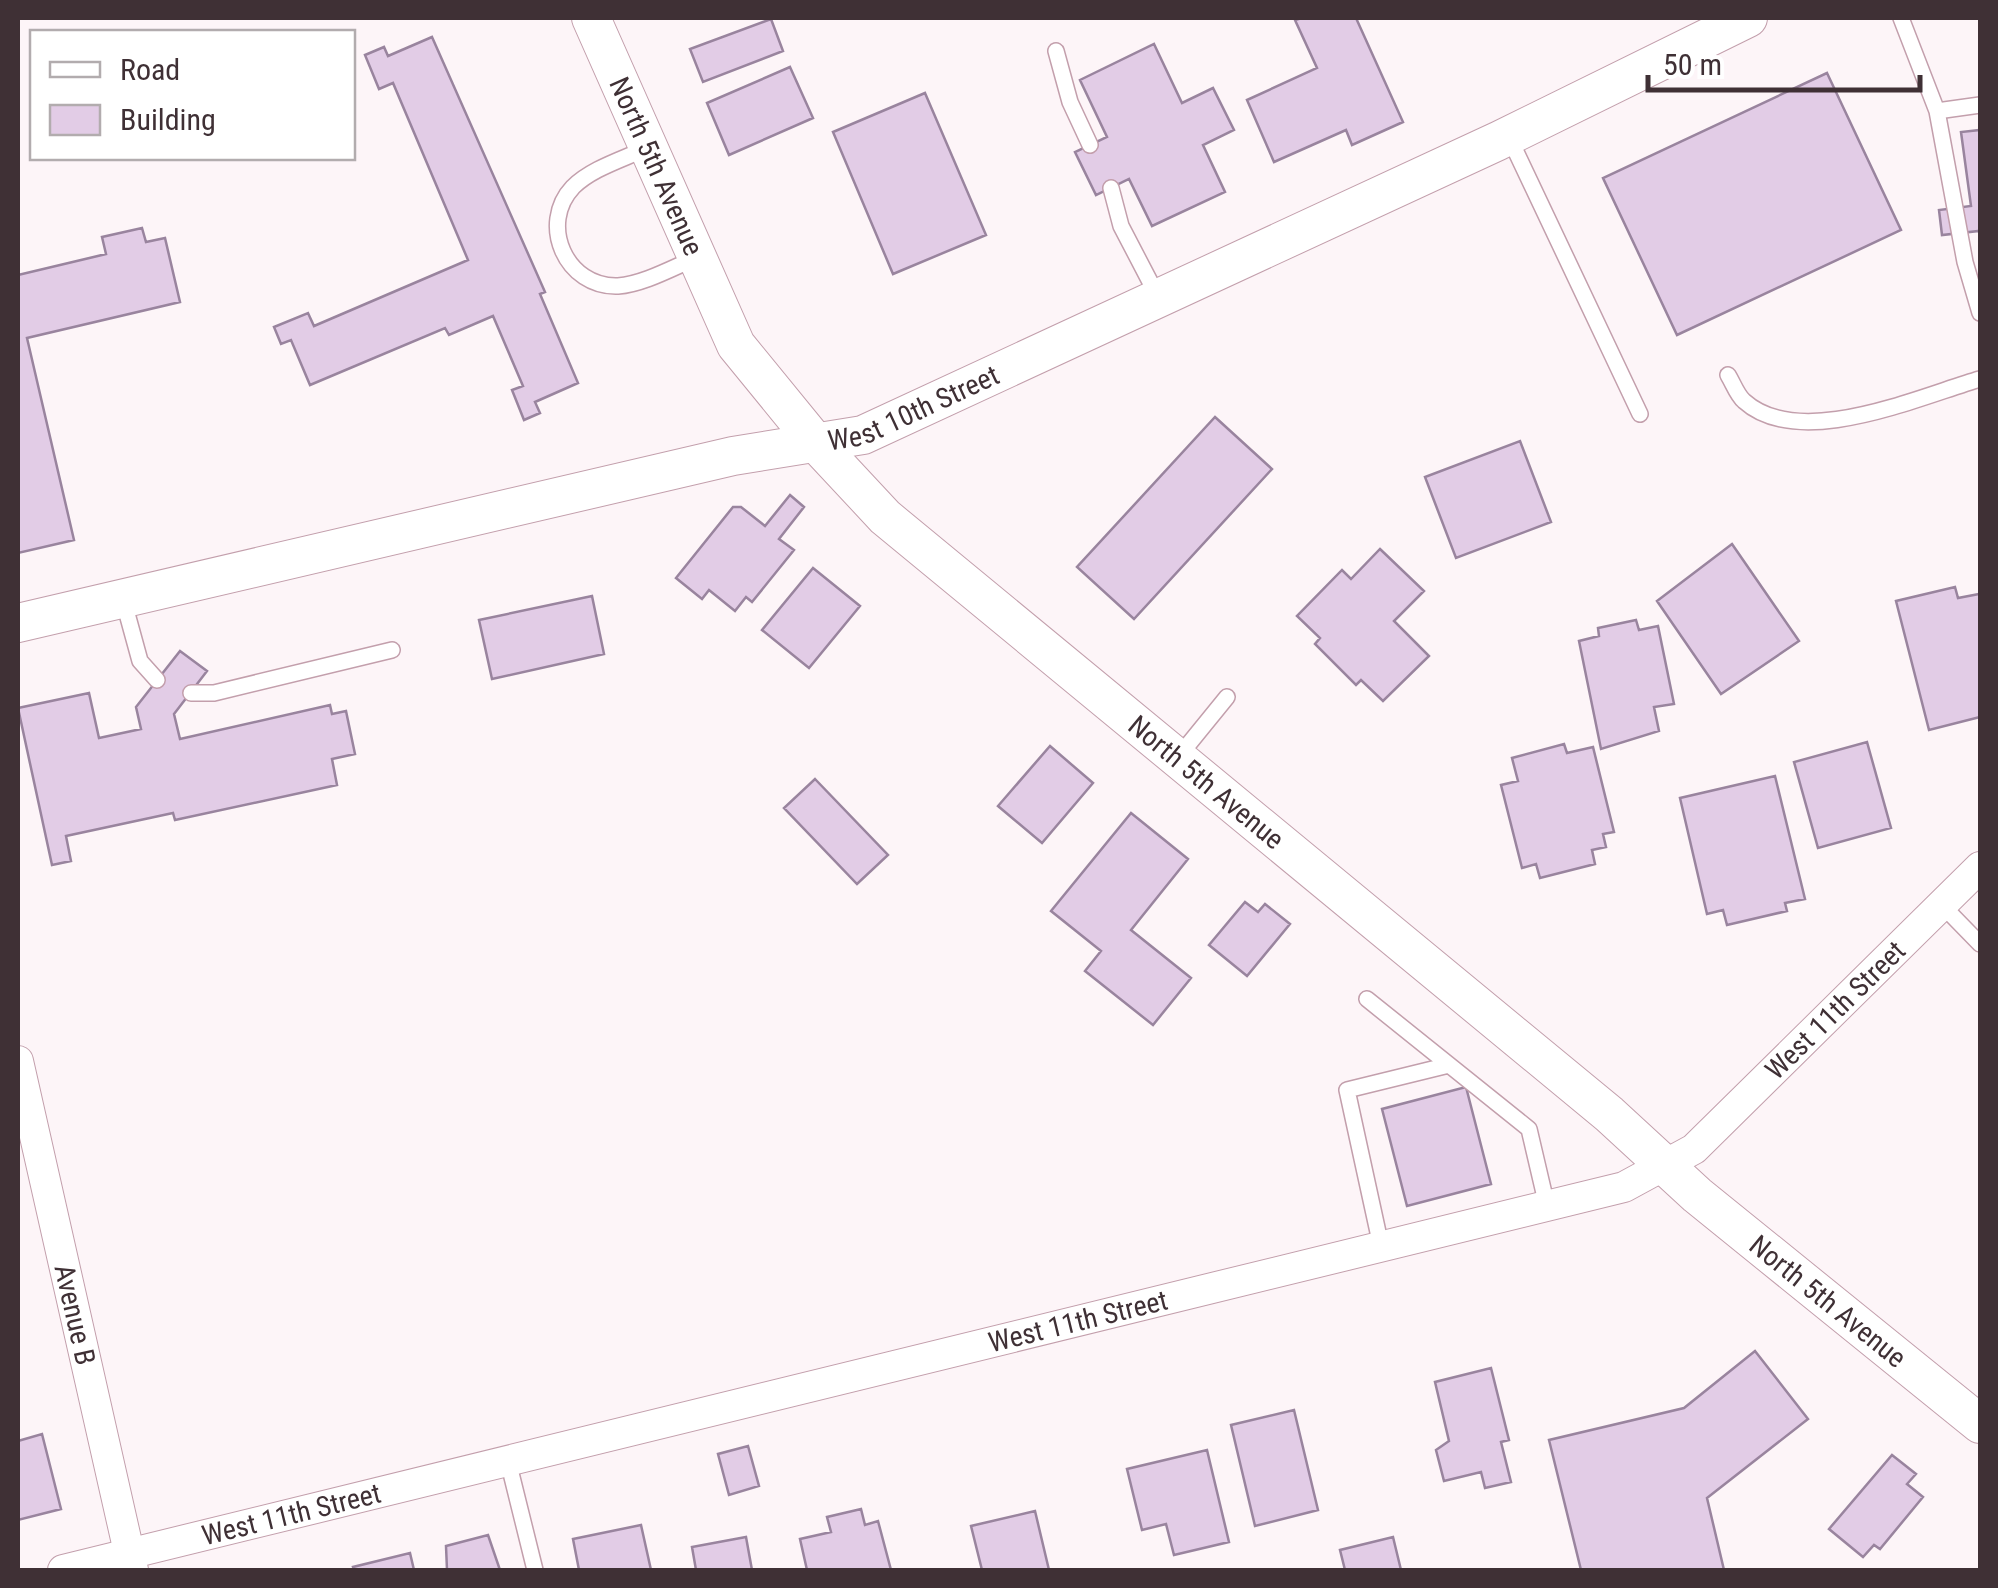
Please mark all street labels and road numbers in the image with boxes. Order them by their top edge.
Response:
street label: North 5th Avenue [602,72,710,261]
street label: West 10th Street [825,358,1004,457]
street label: North 5th Avenue [1122,709,1291,856]
street label: West 11th Street [1759,934,1912,1086]
street label: North 5th Avenue [1743,1228,1913,1375]
street label: Avenue B [47,1261,102,1368]
street label: West 11th Street [985,1284,1171,1359]
street label: West 11th Street [198,1477,384,1552]

